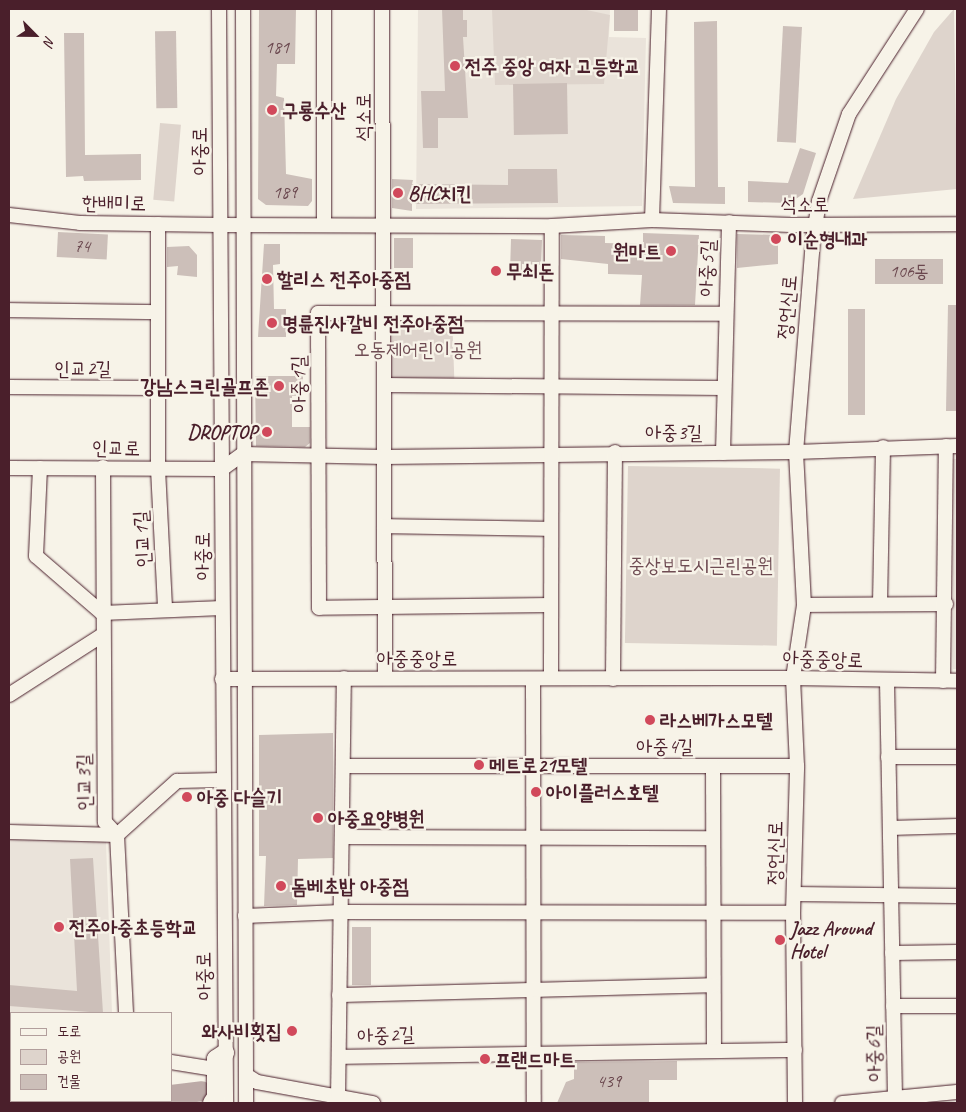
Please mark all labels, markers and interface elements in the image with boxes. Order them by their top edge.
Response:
north arrow [10,10,60,60]
text: N [40,34,59,48]
house number: 181 [265,36,289,58]
place label: 전주 중앙 여자 고등학교 [465,54,640,78]
marker: 전주 중앙 여자 고등학교 [449,60,461,72]
street label: 석소로 [351,93,375,141]
place label: 구룡수산 [282,98,346,122]
marker: 구룡수산 [266,104,278,116]
street label: 아중로 [187,127,211,175]
house number: 189 [273,181,297,203]
place label: BHC치킨 [408,181,472,205]
marker: BHC치킨 [392,187,404,199]
street label: 한배미로 [82,190,146,216]
street label: 석소로 [781,192,829,216]
place label: 이순형내과 [787,227,867,251]
marker: 이순형내과 [769,232,783,246]
house number: 74 [74,235,90,257]
place label: 원마트 [613,239,661,263]
street label: 아중5길 [694,239,720,297]
marker: 원마트 [665,245,677,257]
place label: 무쇠돈 [506,259,554,283]
house number: 106동 [890,260,928,282]
marker: 무쇠돈 [490,265,502,277]
place label: 할리스 전주아중점 [277,267,411,291]
marker: 할리스 전주아중점 [261,273,273,285]
street label: 정언신로 [772,274,802,340]
place label: 명륜진사갈비 전주아중점 [282,311,464,335]
marker: 명륜진사갈비 전주아중점 [266,317,278,329]
park label: 오동제어린이공원 [354,337,482,361]
street label: 아중1길 [287,355,311,413]
street label: 인교2길 [54,356,112,380]
place label: 강남스크린골프존 [140,374,269,398]
marker: 강남스크린골프존 [273,380,285,392]
place label: DROPTOP [187,420,257,444]
street label: 아중3길 [645,420,703,444]
marker: DROPTOP [261,426,273,438]
street label: 인교로 [92,436,140,460]
street label: 인교1길 [129,510,155,568]
street label: 아중로 [190,532,214,580]
park label: 중상보도시근린공원 [629,553,773,577]
street label: 아중중앙로 [377,646,457,670]
street label: 아중중앙로 [782,646,864,672]
place label: 라스베가스모텔 [660,708,773,732]
marker: 라스베가스모텔 [644,714,656,726]
street label: 아중4길 [636,734,694,758]
street label: 인교3길 [72,753,96,811]
place label: 메트로21모텔 [489,753,587,777]
marker: 메트로21모텔 [473,759,485,771]
place label: 아이플러스호텔 [546,780,659,804]
place label: 아중 다슬기 [197,785,282,809]
marker: 아이플러스호텔 [530,786,542,798]
marker: 아중 다슬기 [181,791,193,803]
place label: 아중요양병원 [328,806,425,830]
marker: 아중요양병원 [312,812,324,824]
street label: 정언신로 [762,821,788,885]
place label: 돔베초밥 아중점 [291,874,408,898]
marker: 돔베초밥 아중점 [275,880,287,892]
place label: 전주아중초등학교 [69,915,198,939]
place label: Jazz Around Hotel [790,916,872,963]
marker: 전주아중초등학교 [53,921,65,933]
marker: Jazz Around Hotel [774,934,786,946]
street label: 아중로 [192,952,216,1000]
legend [10,1012,172,1102]
place label: 와사비횟집 [202,1019,282,1043]
text: 도로 [57,1022,81,1041]
street label: 아중2길 [357,1022,415,1048]
street label: 아중6길 [862,1024,886,1082]
marker: 와사비횟집 [286,1025,298,1037]
text: 공원 [57,1047,81,1066]
place label: 프랜드마트 [495,1047,575,1071]
marker: 프랜드마트 [479,1053,491,1065]
house number: 439 [597,1070,621,1092]
text: 건물 [57,1072,81,1091]

